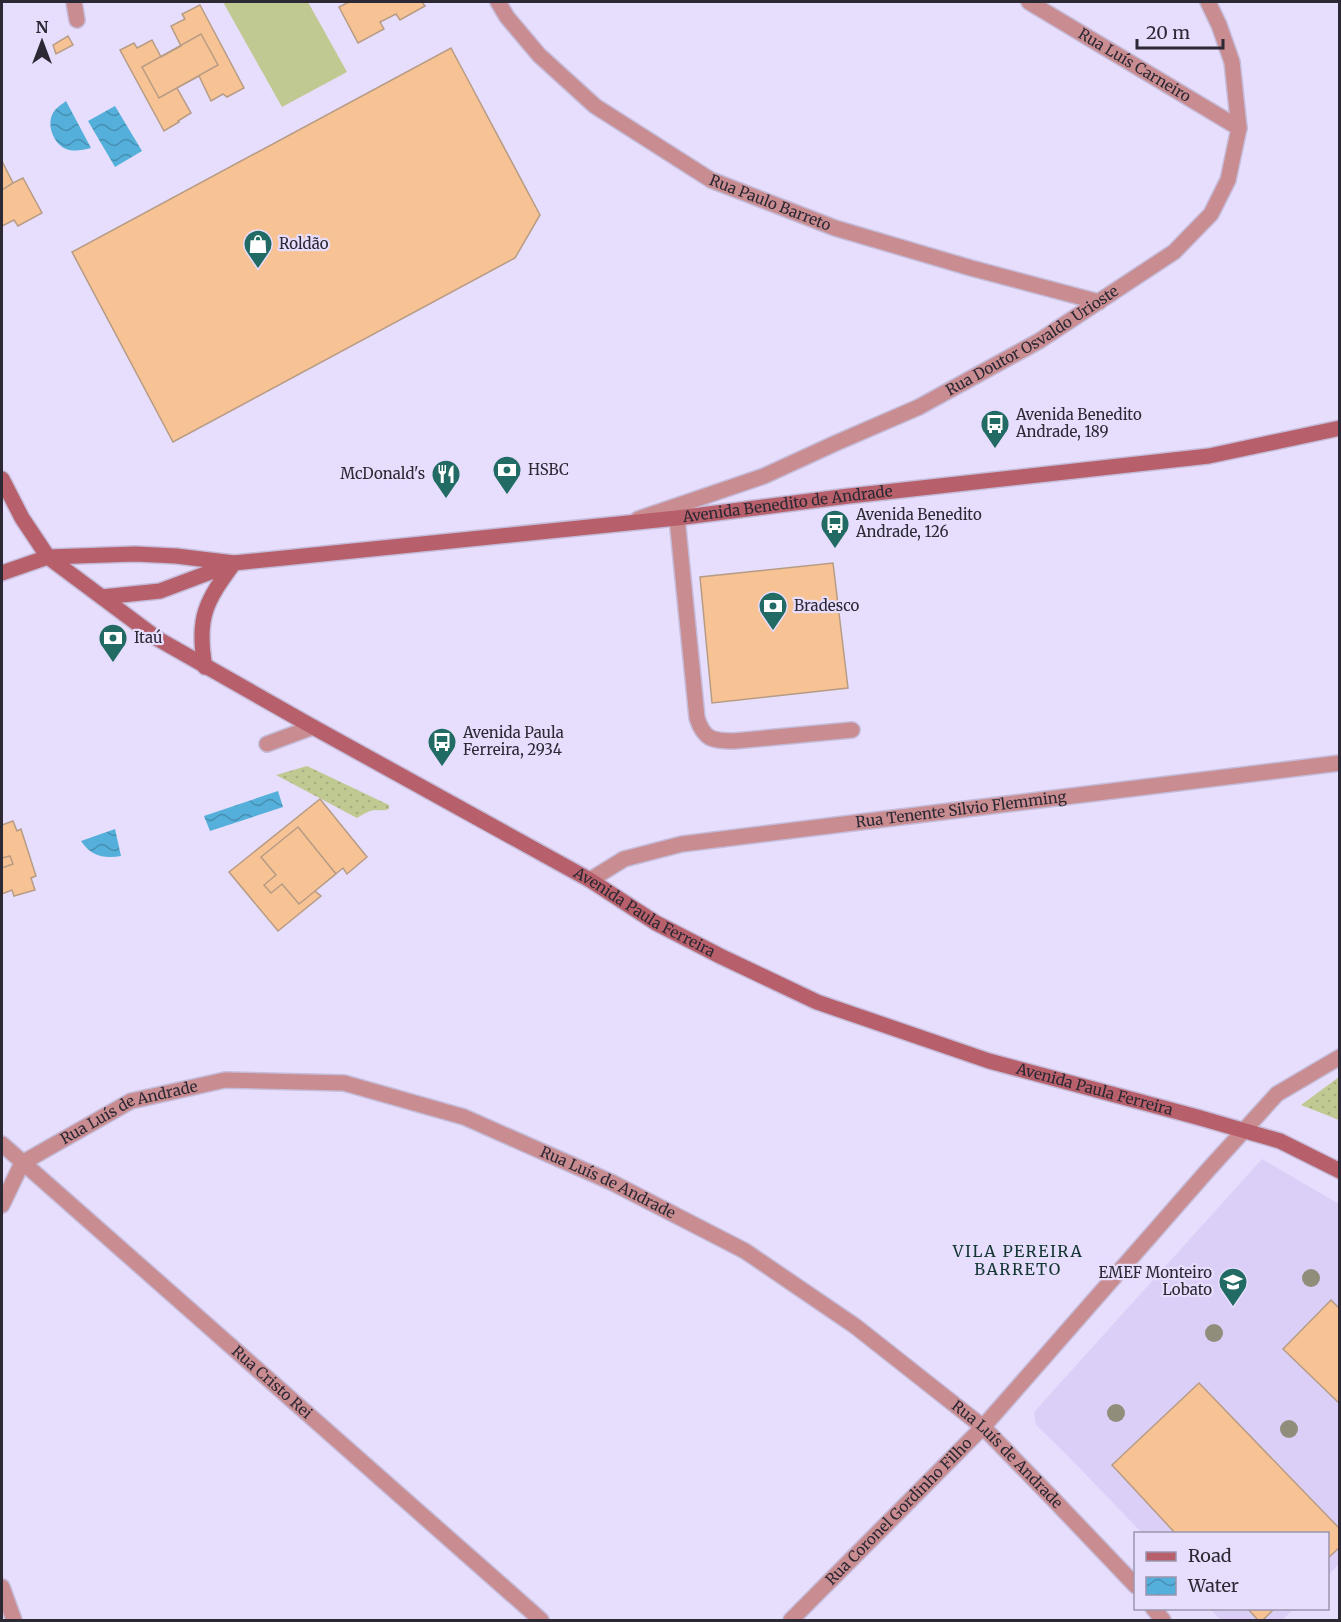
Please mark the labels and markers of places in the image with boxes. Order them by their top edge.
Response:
shop icon: Roldão [242,228,274,270]
place label: Roldão [279,234,329,253]
place label: Avenida Benedito Andrade, 189 [1015,405,1142,441]
bus stop icon: Avenida Benedito Andrade, 189 [979,408,1011,450]
bank icon: HSBC [491,454,523,496]
restaurant icon: McDonald's [430,458,462,500]
place label: HSBC [528,460,569,479]
place label: McDonald's [340,464,425,483]
place label: Avenida Benedito Andrade, 126 [855,505,982,541]
bus stop icon: Avenida Benedito Andrade, 126 [819,508,851,550]
bank icon: Bradesco [757,590,789,632]
place label: Bradesco [794,596,860,615]
bank icon: Itaú [97,622,129,664]
place label: Itaú [134,628,162,647]
place label: Avenida Paula Ferreira, 2934 [462,723,564,759]
bus stop icon: Avenida Paula Ferreira, 2934 [426,726,458,768]
place label: EMEF Monteiro Lobato [1099,1263,1212,1299]
school or university icon: EMEF Monteiro Lobato [1217,1266,1249,1308]

